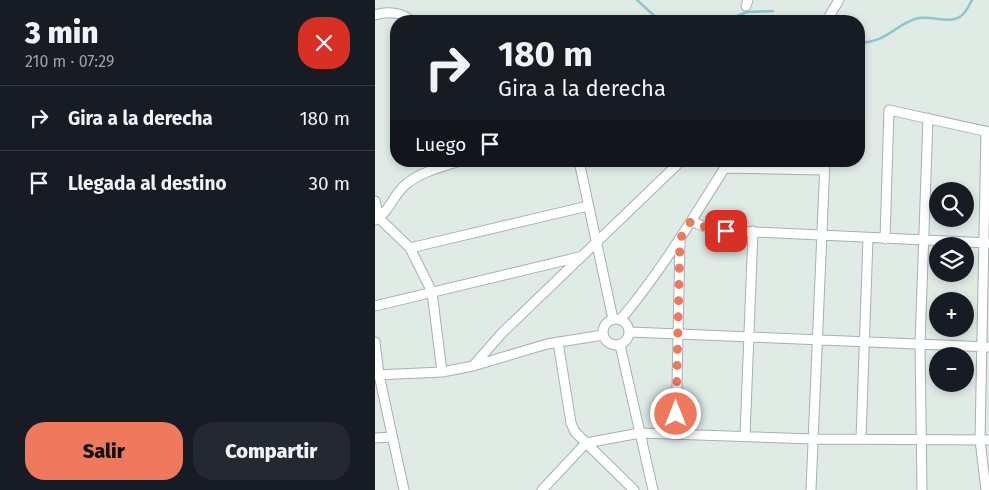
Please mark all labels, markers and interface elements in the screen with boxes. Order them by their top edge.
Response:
text: 3 min [25,15,99,51]
button: close [298,17,350,69]
text: 180 m [498,33,593,75]
icon: right [415,35,480,100]
text: 210 m · 07:29 [25,52,114,71]
text: Gira a la derecha [498,75,666,102]
icon: right [25,104,53,132]
text: Gira a la derecha [68,107,213,130]
text: 180 m [299,107,350,130]
icon: arrive [476,130,504,158]
text: Luego [415,133,466,156]
icon: arrive [25,169,53,197]
text: Llegada al destino [68,172,227,195]
text: 30 m [309,172,350,195]
map controls [929,182,974,392]
button: search [929,182,974,227]
pin [705,210,747,252]
icon: arrive [712,217,740,245]
button: layers [929,237,974,282]
button: + [929,292,974,337]
button: − [929,347,974,392]
position arrow [649,387,701,439]
button: Salir [25,422,183,480]
button: Compartir [193,422,350,480]

